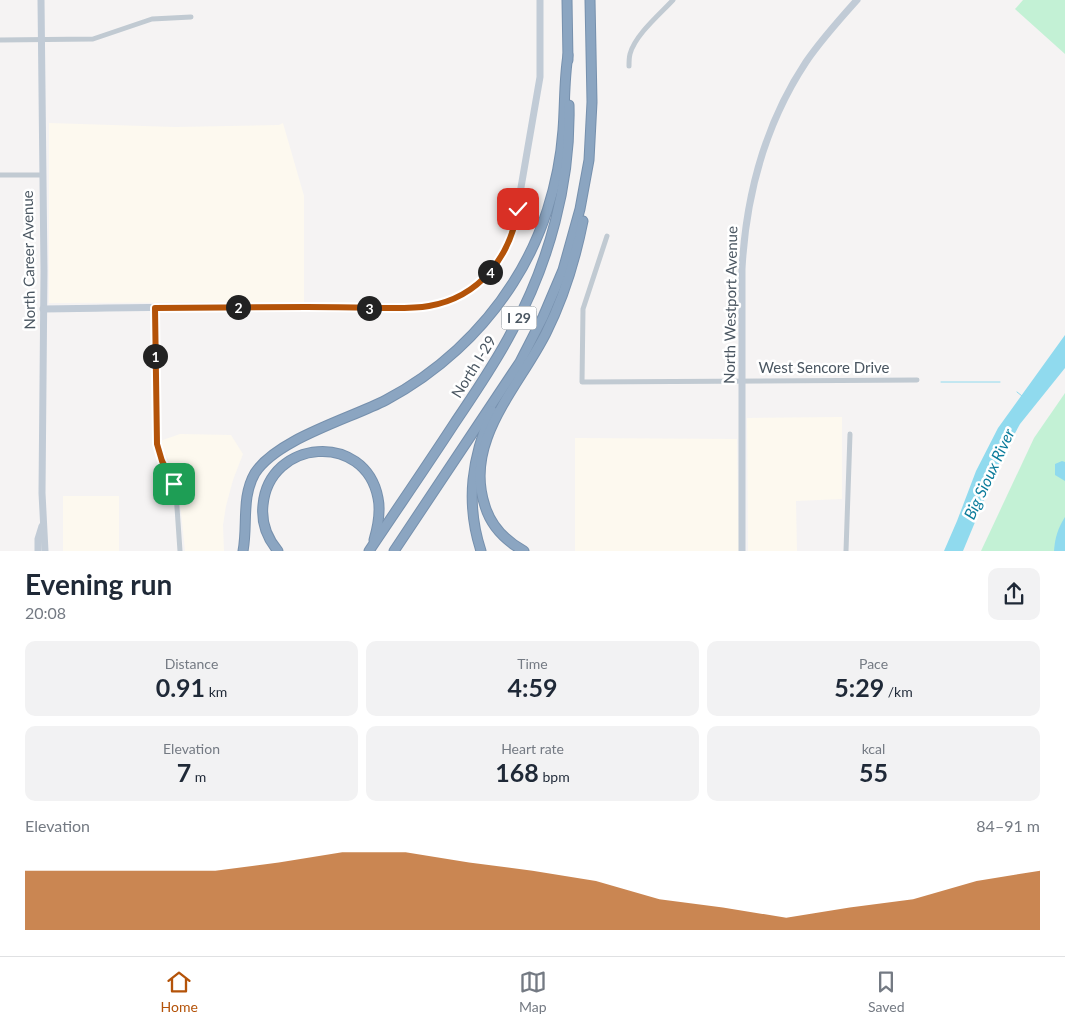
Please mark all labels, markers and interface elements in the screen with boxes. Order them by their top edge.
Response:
pin [497,188,539,230]
street label: North Career Avenue [18,190,38,330]
icon: check [504,195,532,223]
street label: North Westport Avenue [720,226,740,384]
pin: 4 [478,260,502,284]
text: 4 [486,264,495,281]
pin: 2 [226,294,250,320]
pin: 3 [356,296,382,320]
text: 2 [234,299,243,316]
text: 3 [365,300,374,317]
road number: I 29 [502,306,536,330]
street label: North I-29 [447,332,499,401]
pin: 1 [142,344,168,368]
text: 1 [151,348,160,365]
street label: West Sencore Drive [759,358,890,376]
water label: Big Sioux River [959,425,1018,522]
pin [153,463,195,505]
icon: arrive [160,470,188,498]
text: Evening run [25,567,172,601]
button: share [988,568,1040,620]
text: 20:08 [25,603,66,622]
text: Distance [165,655,218,672]
text: Time [517,655,548,672]
text: Pace [859,655,888,672]
text: 0.91 [156,672,205,702]
text: 4:59 [508,672,557,702]
text: 5:29 [834,672,884,702]
text: km [205,683,227,700]
text: /km [884,683,913,700]
text: Elevation [163,740,220,757]
text: Heart rate [501,740,564,757]
text: kcal [862,740,885,757]
text: 7 [177,757,191,787]
text: 168 [495,757,539,787]
text: 55 [859,757,888,787]
text: m [191,768,206,785]
text: bpm [539,768,570,785]
text: Elevation [25,816,90,835]
text: 84–91 m [976,816,1040,835]
tab: Home [161,968,198,1015]
tab: Map [519,968,547,1015]
tab: Saved [868,968,904,1015]

